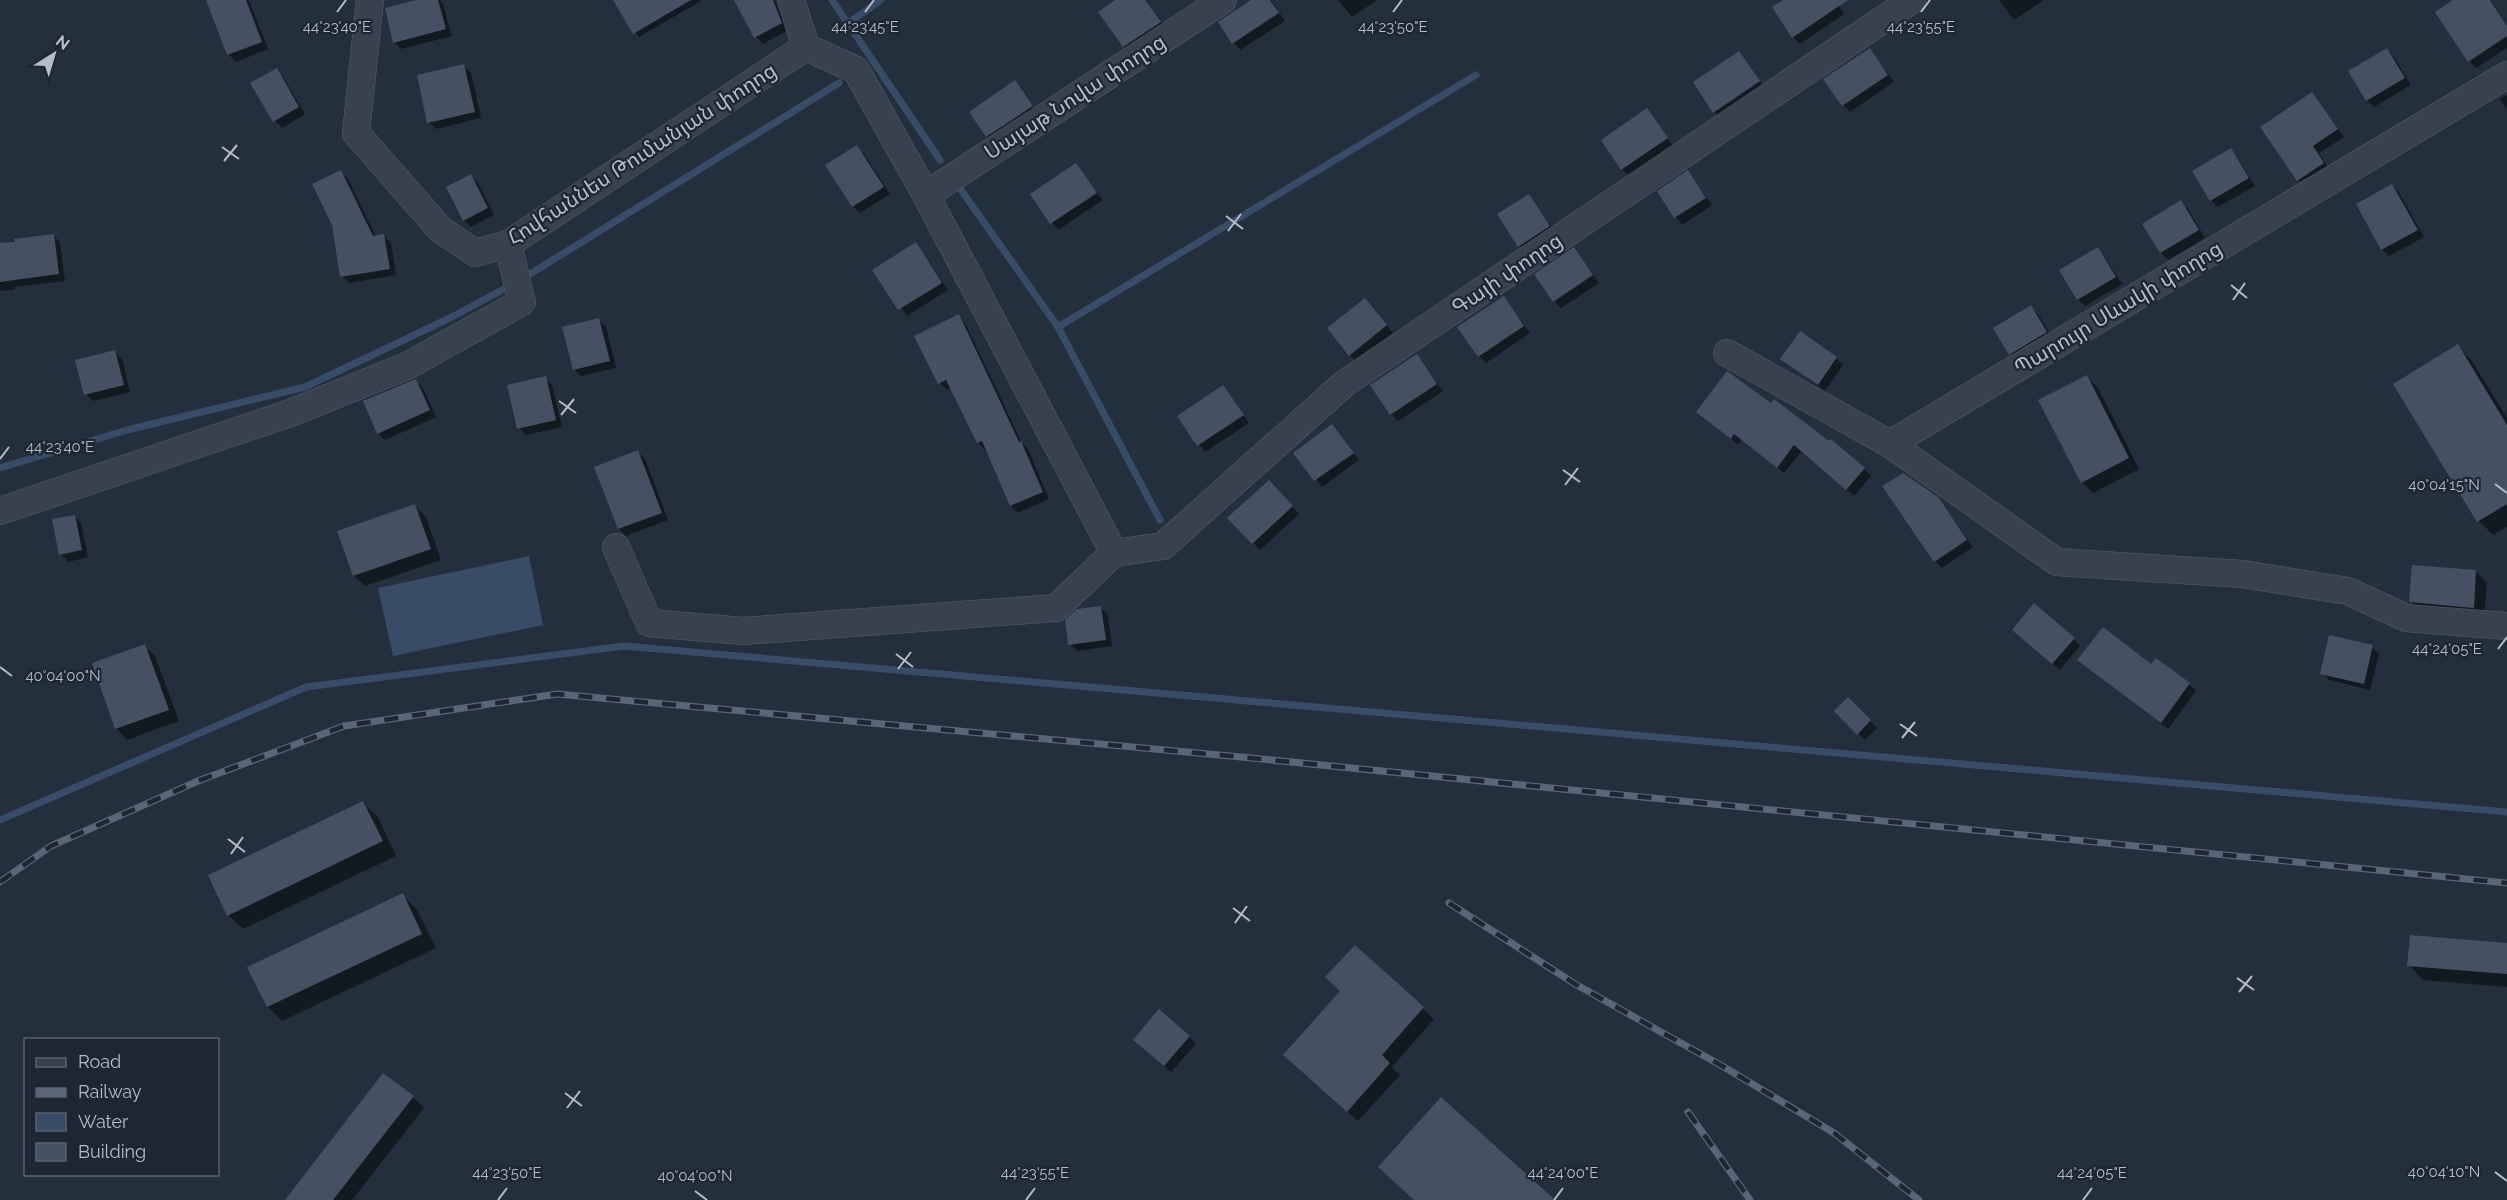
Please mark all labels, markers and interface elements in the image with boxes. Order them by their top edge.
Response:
text: 44°23'40"E [303,18,371,36]
text: 44°23'45"E [831,18,899,36]
text: 44°23'50"E [1358,18,1428,36]
text: 44°23'55"E [1887,18,1955,36]
north arrow [24,24,84,84]
street label: Սայաթ Նովա փողոց [979,29,1170,165]
text: N [52,31,73,54]
street label: Հովհաննես Թումանյան փողոց [503,57,781,250]
street label: Գայի փողոց [1447,227,1567,320]
street label: Պարույր Սևակի փողոց [2009,235,2226,380]
text: 44°23'40"E [26,438,94,456]
text: 40°04'15"N [2408,476,2480,494]
text: 44°24'05"E [2412,640,2482,658]
text: 40°04'00"N [25,667,101,685]
legend [24,1038,219,1176]
text: Road [78,1051,121,1072]
text: Railway [78,1081,142,1102]
text: Water [78,1111,129,1132]
text: Building [78,1141,146,1162]
text: 40°04'10"N [2408,1163,2480,1181]
text: 44°23'50"E [472,1164,542,1182]
text: 44°23'55"E [1001,1164,1069,1182]
text: 44°24'00"E [1528,1164,1598,1182]
text: 44°24'05"E [2057,1164,2127,1182]
text: 40°04'00"N [657,1167,733,1185]

